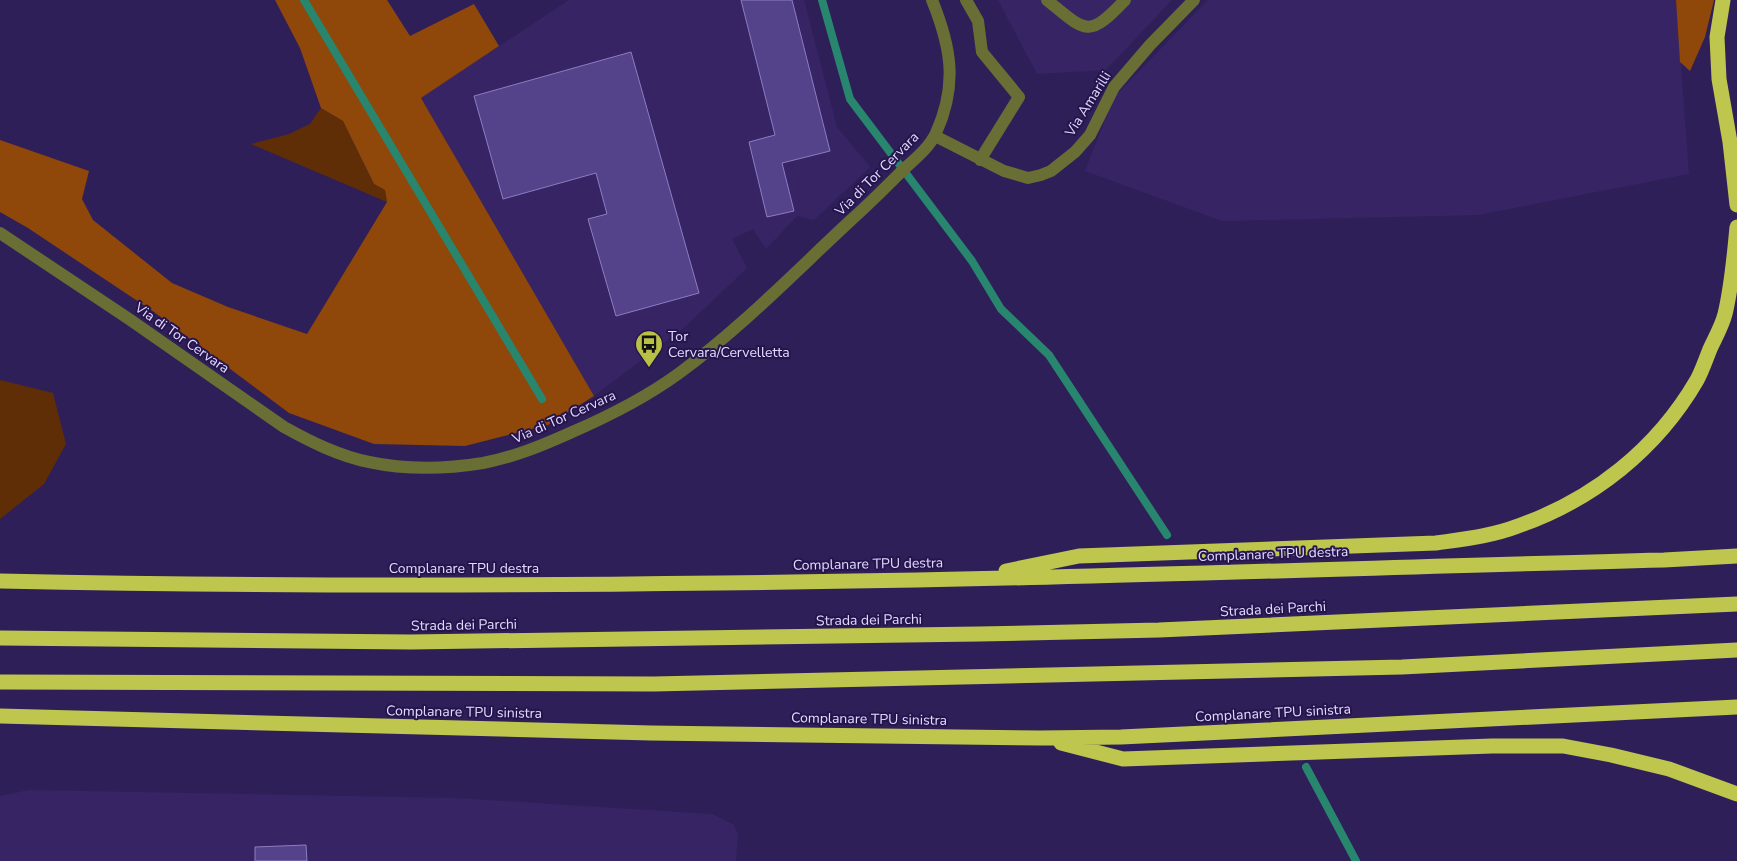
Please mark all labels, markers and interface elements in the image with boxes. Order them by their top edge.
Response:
street label: Via Amarilli [1060,68,1115,141]
street label: Via di Tor Cervara [830,128,923,221]
street label: Via di Tor Cervara [130,298,233,378]
place label: Tor Cervara/Cervelletta [668,327,790,362]
bus stop icon: Tor Cervara/Cervelletta [634,329,664,368]
street label: Via di Tor Cervara [508,386,619,449]
street label: Complanare TPU destra [1198,542,1348,566]
street label: Complanare TPU destra [793,553,943,575]
street label: Complanare TPU destra [389,559,539,578]
street label: Strada dei Parchi [1220,597,1326,621]
street label: Strada dei Parchi [816,610,922,630]
street label: Strada dei Parchi [411,615,517,635]
street label: Complanare TPU sinistra [1195,699,1351,727]
street label: Complanare TPU sinistra [386,701,542,723]
street label: Complanare TPU sinistra [791,708,947,730]

